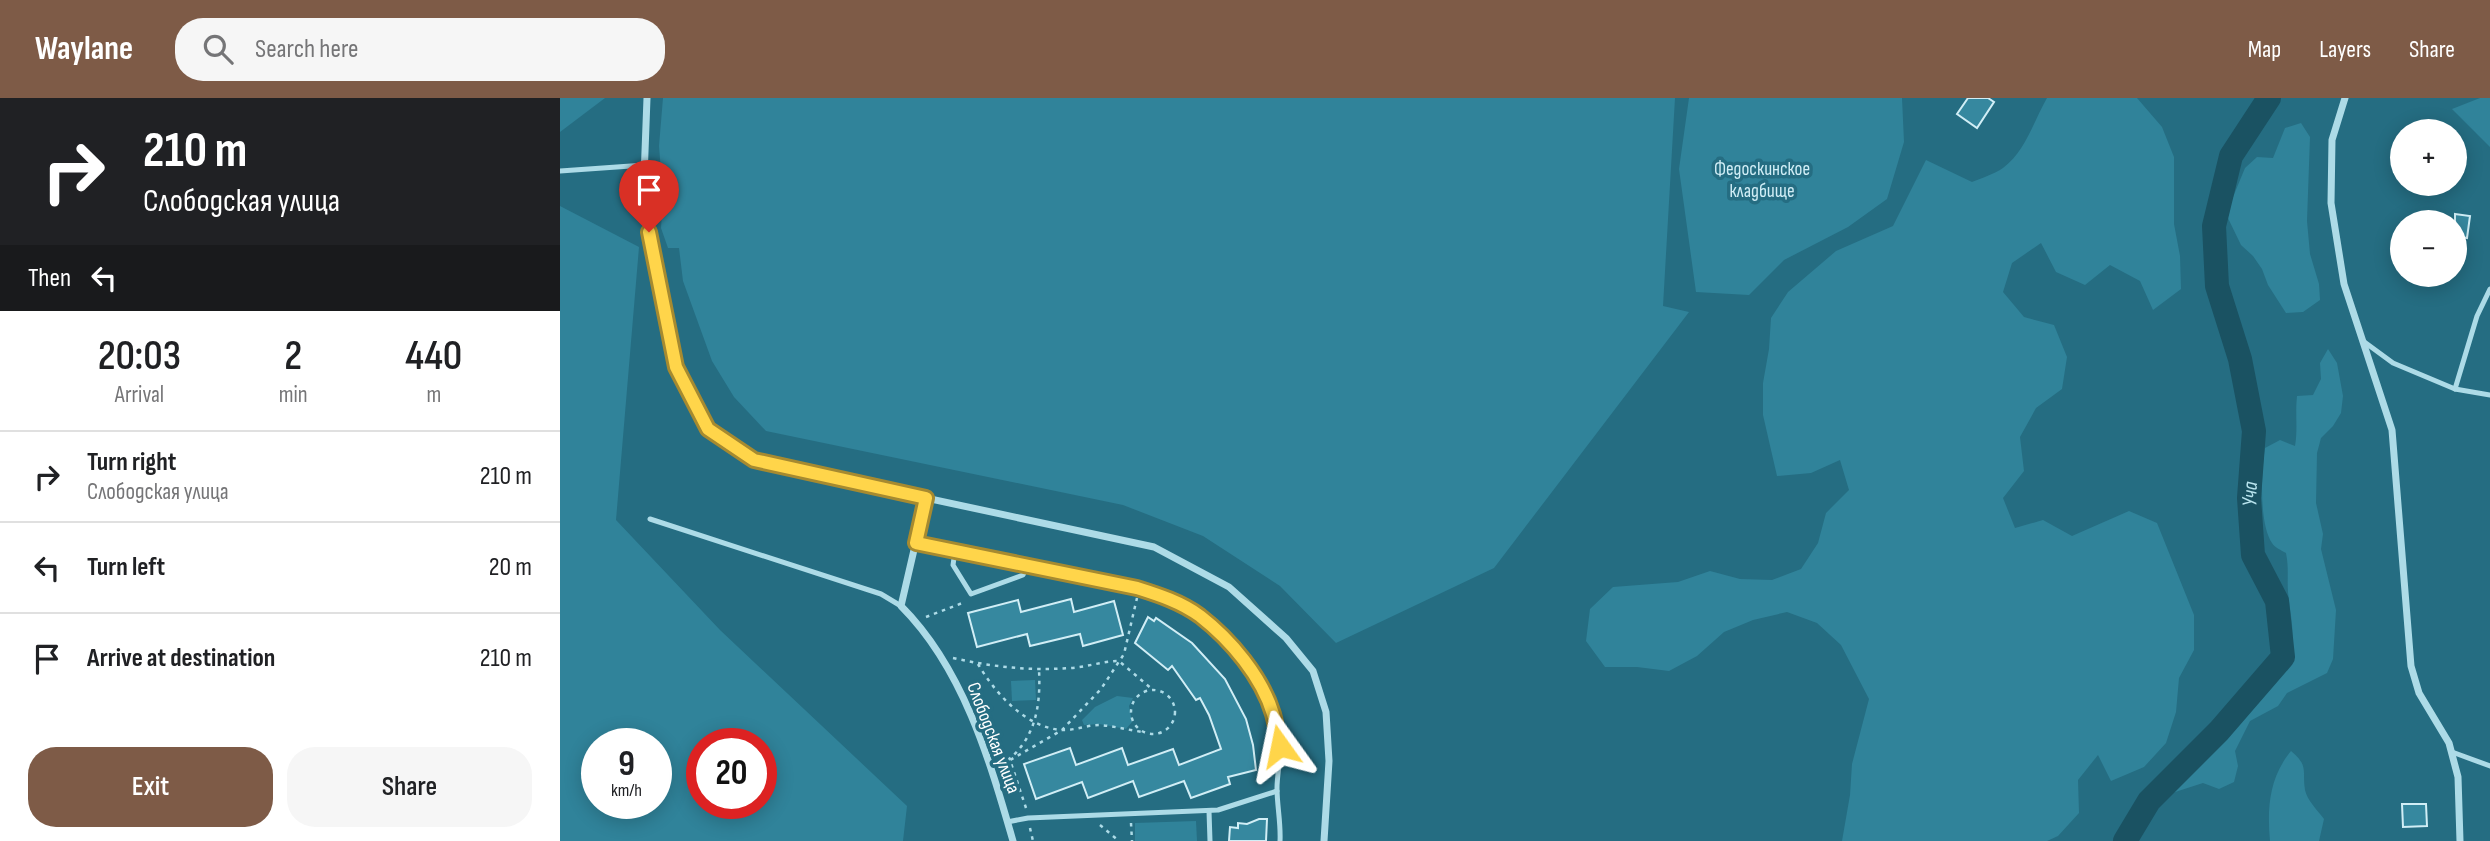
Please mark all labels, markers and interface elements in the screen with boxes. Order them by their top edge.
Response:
search box [175,18,665,81]
text: Waylane [35,29,133,69]
icon: search [199,30,237,68]
text: Search here [255,34,358,65]
text: Map [2248,35,2281,64]
text: Layers [2319,35,2371,64]
text: Share [2409,35,2455,64]
map controls [2390,119,2467,287]
button: + [2390,119,2467,196]
text: 210 m [143,122,247,181]
icon: right [28,126,119,217]
park label: Федоскинское кладбище [1714,158,1810,203]
pin [619,160,679,232]
icon: arrive [630,171,668,209]
text: Слободская улица [143,182,340,221]
button: − [2390,210,2467,287]
icon: left [85,259,123,297]
text: Then [28,263,71,294]
text: 20:03 [98,331,181,382]
text: 2 [284,331,302,382]
text: 440 [405,331,462,382]
text: Arrival [115,381,164,409]
text: min [279,381,308,409]
text: m [426,381,441,409]
text: Turn right [87,447,176,478]
icon: right [28,458,66,496]
text: 210 m [480,461,532,492]
text: Слободская улица [87,478,229,506]
water label: Уча [2236,480,2263,507]
icon: left [28,549,66,587]
text: Turn left [87,552,165,583]
text: 20 m [489,552,532,583]
icon: arrive [28,640,66,678]
text: Arrive at destination [87,643,275,674]
text: 210 m [480,643,532,674]
street label: Слободская улица [961,679,1025,797]
position arrow [1243,709,1317,783]
speed limit sign: 20 [686,728,777,819]
text: 9 [618,743,635,786]
button: Exit [28,747,273,827]
button: Share [287,747,532,827]
text: km/h [611,780,642,801]

